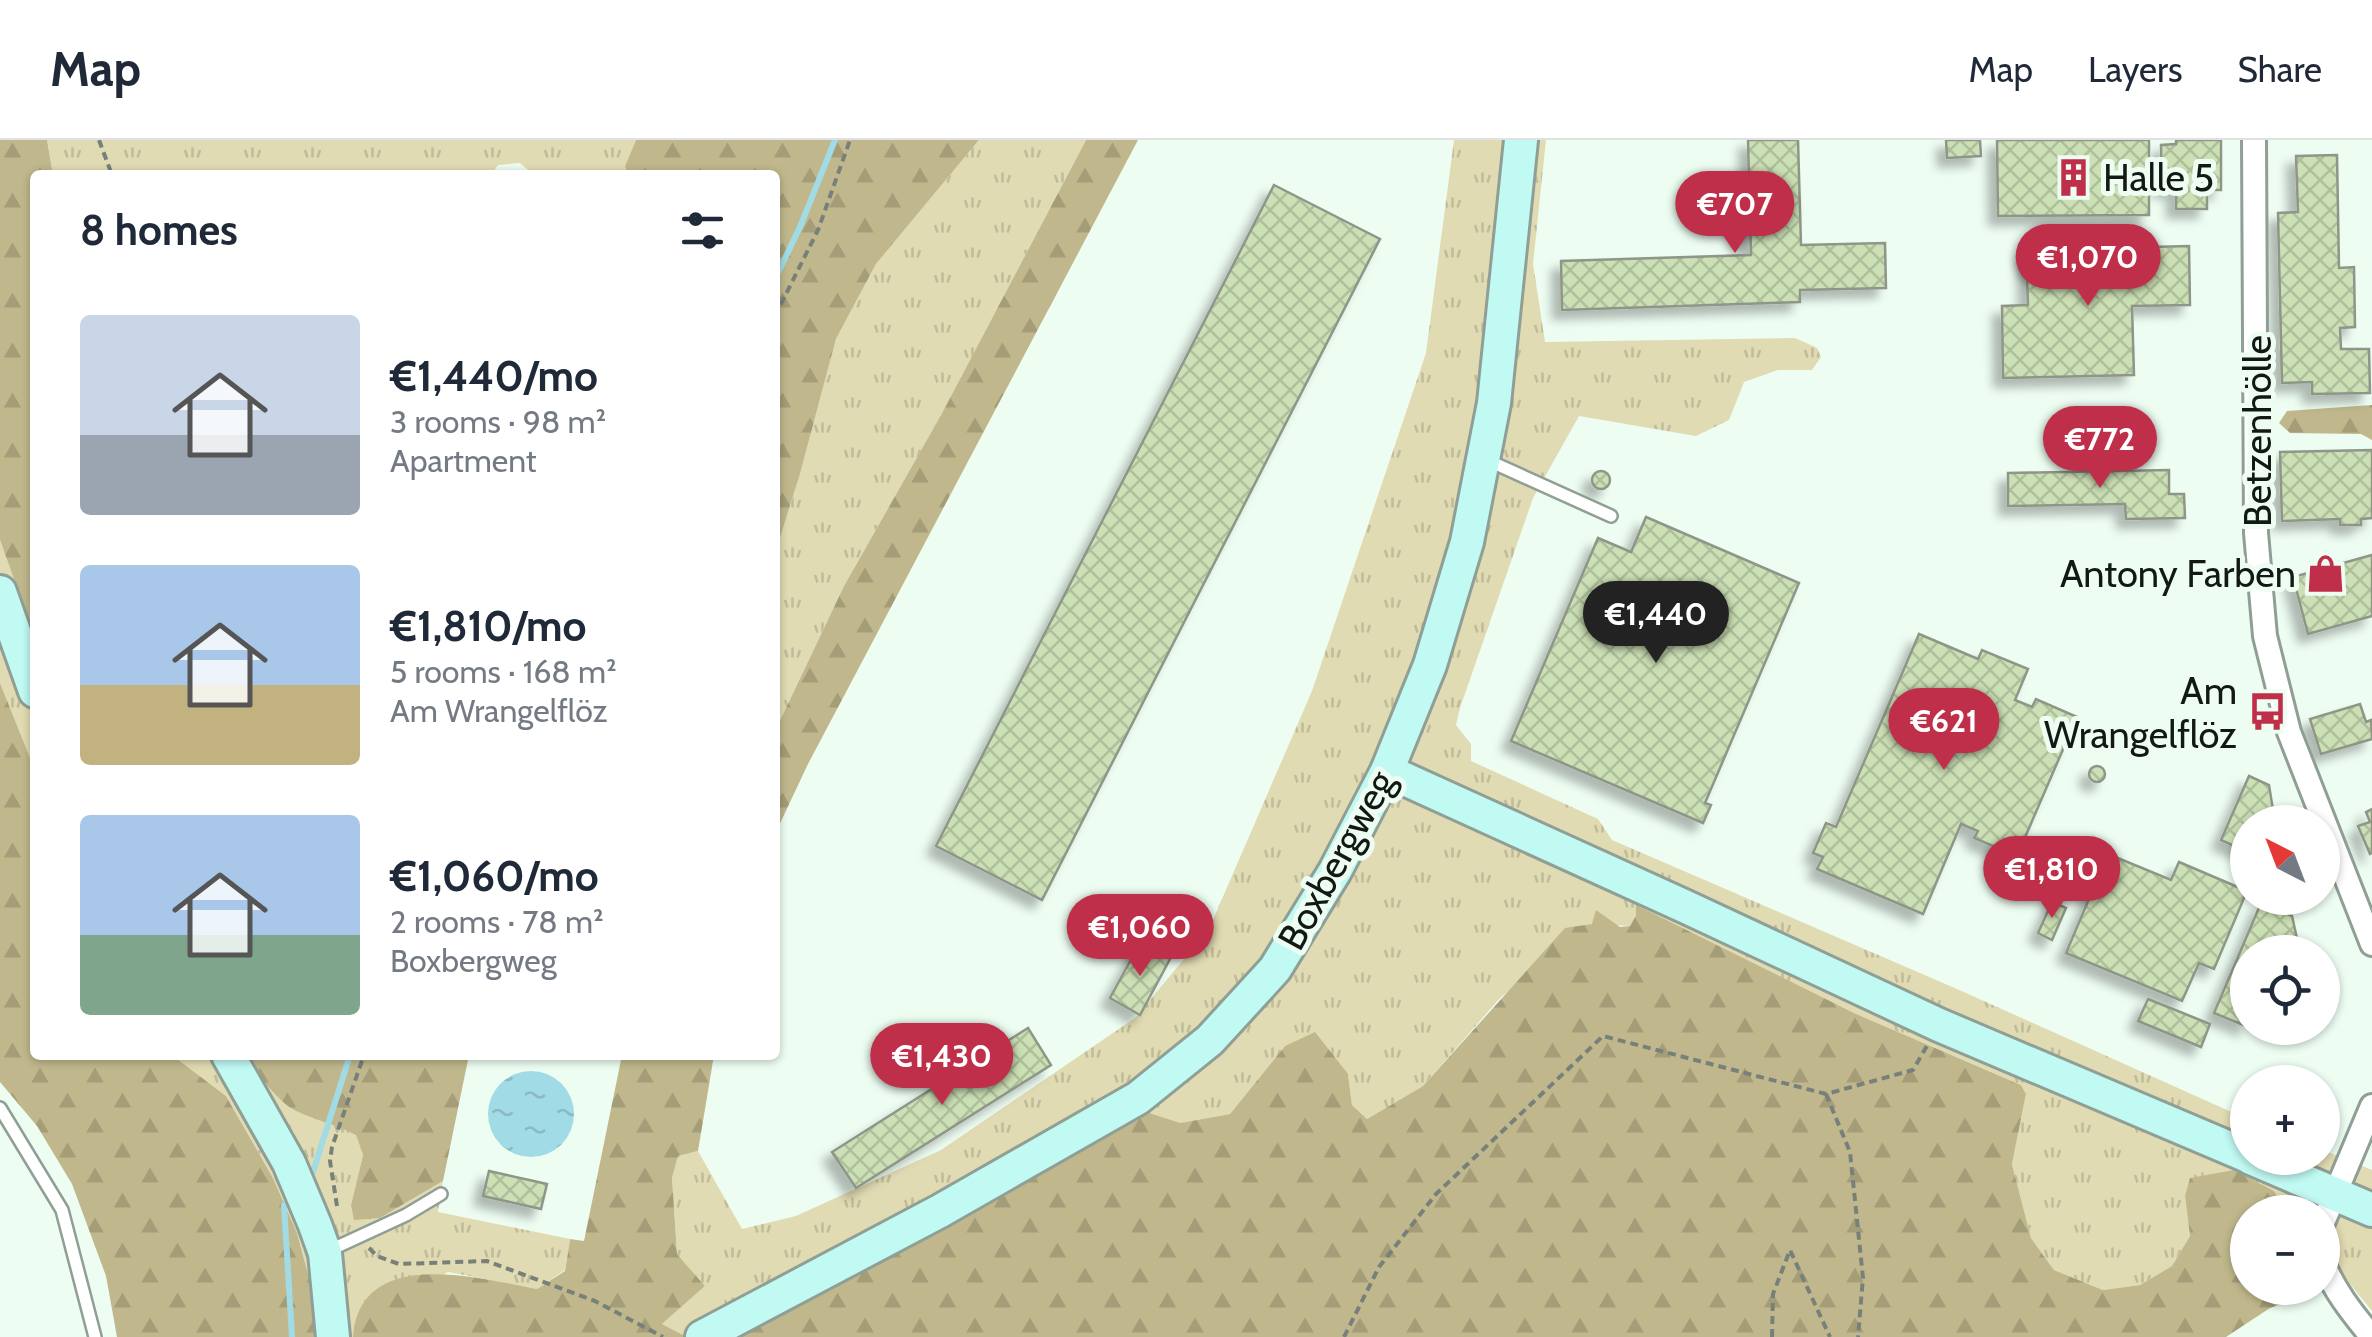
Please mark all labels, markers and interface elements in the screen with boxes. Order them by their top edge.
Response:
text: Map [50,40,141,98]
text: Map [1969,48,2033,91]
text: Layers [2088,48,2182,91]
text: Share [2237,48,2322,91]
place label: Halle 5 [2103,154,2214,201]
building icon: Halle 5 [2052,156,2094,198]
pin: €707 [1676,171,1794,256]
text: €707 [1697,184,1773,223]
icon: filters [675,203,730,258]
text: 8 homes [80,204,238,256]
pin: €1,070 [2007,224,2169,309]
text: €1,070 [2038,237,2138,276]
street label: Betzenhölle [2234,335,2281,527]
text: €1,440/mo [390,350,598,402]
icon: home [160,355,280,475]
text: 3 rooms · 98 m² [390,402,606,441]
pin: €772 [2041,406,2159,491]
text: €772 [2065,419,2135,458]
text: Apartment [390,441,537,480]
place label: Antony Farben [2060,550,2296,597]
shop icon: Antony Farben [2305,552,2347,594]
pin: €1,440 [1575,581,1737,666]
text: €1,440 [1605,594,1707,633]
text: €1,810/mo [390,600,587,652]
icon: home [160,605,280,725]
text: 5 rooms · 168 m² [390,652,617,691]
place label: Am Wrangelflöz [2044,667,2237,758]
pin: €621 [1885,688,2003,773]
text: Am Wrangelflöz [390,691,608,730]
bus stop icon: Am Wrangelflöz [2246,691,2288,733]
text: €621 [1910,701,1978,740]
street label: Boxbergweg [1267,761,1405,958]
north arrow [2230,805,2340,915]
map controls [2230,805,2340,1305]
pin: €1,810 [1971,836,2133,921]
text: €1,810 [2005,849,2099,888]
text: €1,060/mo [390,850,599,902]
icon: home [160,855,280,975]
pin: €1,060 [1059,894,1221,979]
text: 2 rooms · 78 m² [390,902,604,941]
text: €1,060 [1089,907,1191,946]
button: locate [2230,935,2340,1045]
text: Boxbergweg [390,941,557,980]
pin: €1,430 [861,1023,1023,1108]
text: €1,430 [892,1036,992,1075]
button: + [2230,1065,2340,1175]
button: − [2230,1195,2340,1305]

